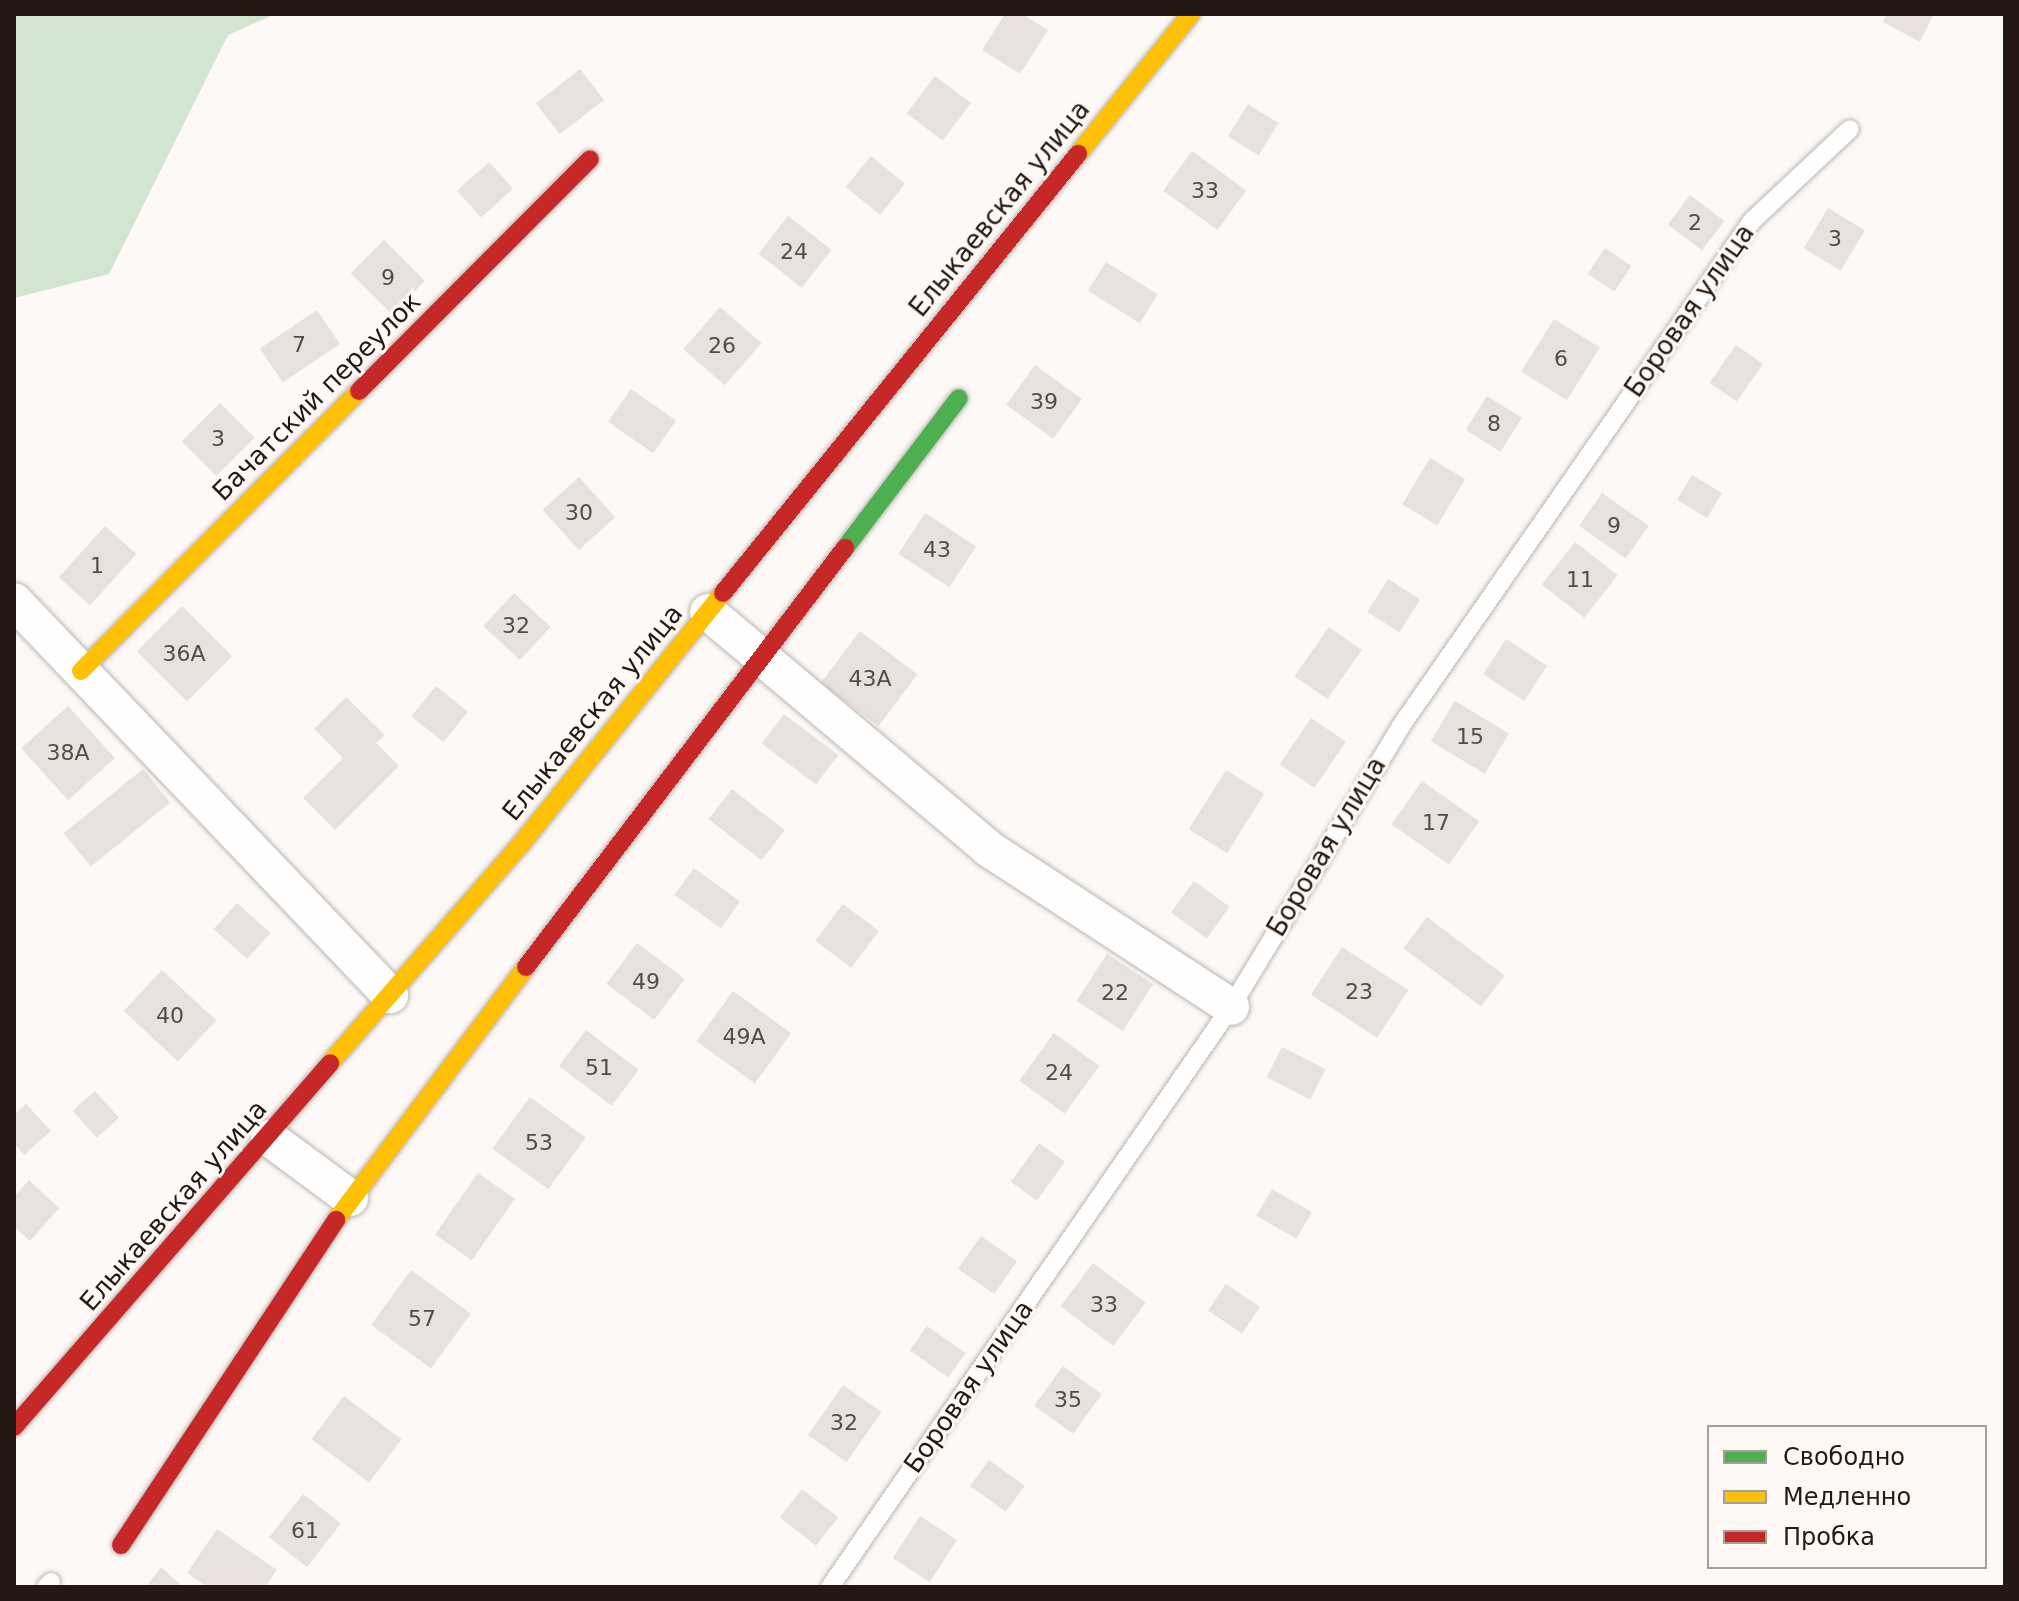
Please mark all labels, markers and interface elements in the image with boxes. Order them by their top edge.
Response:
street label: Елыкаевская улица [903,95,1097,323]
house number: 33 [1191,178,1219,204]
house number: 2 [1688,210,1702,236]
street label: Боровая улица [1619,219,1761,403]
house number: 3 [1828,226,1842,252]
house number: 24 [780,239,808,265]
house number: 9 [381,265,395,291]
street label: Бачатский переулок [206,286,428,508]
house number: 7 [292,332,306,358]
house number: 26 [708,333,736,359]
house number: 6 [1554,346,1568,372]
house number: 39 [1030,389,1058,415]
house number: 8 [1487,411,1501,437]
house number: 3 [211,426,225,452]
house number: 30 [565,500,593,526]
house number: 9 [1607,513,1621,539]
house number: 43 [923,537,951,563]
house number: 1 [90,553,104,579]
house number: 11 [1566,567,1594,593]
street label: Елыкаевская улица [496,599,690,827]
house number: 32 [502,613,530,639]
house number: 36А [162,641,206,667]
house number: 43А [848,666,892,692]
house number: 15 [1456,724,1484,750]
house number: 38А [46,740,90,766]
street label: Боровая улица [1261,752,1393,942]
house number: 17 [1422,810,1450,836]
house number: 49 [632,969,660,995]
house number: 23 [1345,979,1373,1005]
house number: 22 [1101,980,1129,1006]
house number: 40 [156,1003,184,1029]
house number: 49А [722,1024,766,1050]
house number: 51 [585,1055,613,1081]
house number: 24 [1045,1060,1073,1086]
street label: Елыкаевская улица [74,1094,274,1318]
house number: 53 [525,1130,553,1156]
house number: 33 [1090,1292,1118,1318]
street label: Боровая улица [898,1295,1040,1479]
house number: 57 [408,1306,436,1332]
house number: 35 [1054,1387,1082,1413]
house number: 32 [830,1410,858,1436]
legend [1707,1425,1987,1569]
text: Свободно [1783,1443,1905,1471]
text: Медленно [1783,1483,1911,1511]
house number: 61 [291,1518,319,1544]
text: Пробка [1783,1523,1875,1551]

